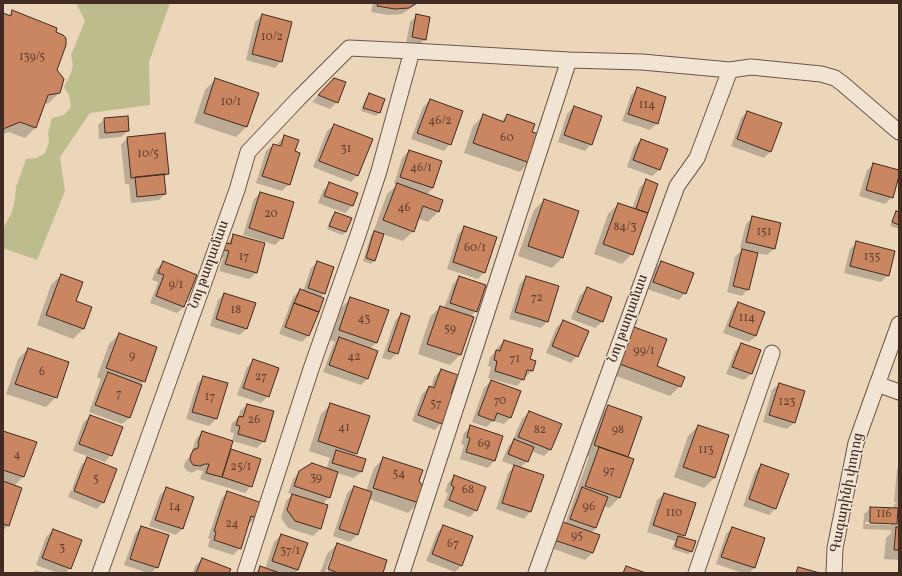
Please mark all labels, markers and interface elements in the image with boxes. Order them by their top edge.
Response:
house number: 10/2 [261,31,283,45]
house number: 139/5 [19,51,45,65]
house number: 10/1 [221,96,241,110]
house number: 114 [639,99,655,113]
house number: 46/2 [428,115,452,129]
house number: 60 [500,132,514,146]
house number: 31 [341,143,351,157]
house number: 10/5 [137,148,159,162]
house number: 46/1 [410,162,432,176]
house number: 46 [397,202,411,216]
house number: 20 [264,208,278,222]
street label: Նոյ թաղամաս [186,218,234,312]
house number: 84/3 [613,221,637,235]
house number: 151 [756,226,772,240]
house number: 60/1 [464,242,486,256]
house number: 17 [239,251,249,265]
house number: 135 [864,251,880,265]
street label: Նոյ թաղամաս [605,272,653,366]
house number: 9/1 [169,279,183,293]
house number: 72 [531,292,543,306]
house number: 18 [231,304,241,318]
house number: 114 [739,312,755,326]
house number: 43 [358,313,370,327]
house number: 59 [444,323,456,337]
house number: 99/1 [633,345,655,359]
house number: 9 [129,350,135,364]
house number: 42 [347,351,361,365]
house number: 71 [510,353,520,367]
house number: 6 [39,366,45,380]
house number: 27 [255,371,267,385]
house number: 7 [116,388,122,402]
house number: 17 [205,391,215,405]
house number: 70 [494,395,506,409]
house number: 123 [779,396,795,410]
house number: 57 [430,398,442,412]
house number: 26 [248,414,260,428]
house number: 41 [338,422,350,436]
house number: 82 [534,424,546,438]
house number: 98 [612,424,624,438]
street label: Գագարինի փողոց [828,432,868,554]
house number: 69 [478,438,490,452]
house number: 113 [698,444,714,458]
house number: 4 [13,449,21,463]
house number: 25/1 [231,461,251,475]
house number: 97 [603,465,615,479]
house number: 54 [393,468,405,482]
house number: 39 [310,472,322,486]
house number: 5 [93,473,99,487]
house number: 68 [462,484,474,498]
house number: 14 [169,501,181,515]
house number: 96 [583,501,595,515]
house number: 110 [666,507,682,521]
house number: 116 [876,508,892,522]
house number: 24 [225,518,239,532]
house number: 95 [571,530,583,544]
house number: 67 [447,538,459,552]
house number: 3 [59,542,65,556]
house number: 37/1 [280,545,300,559]

